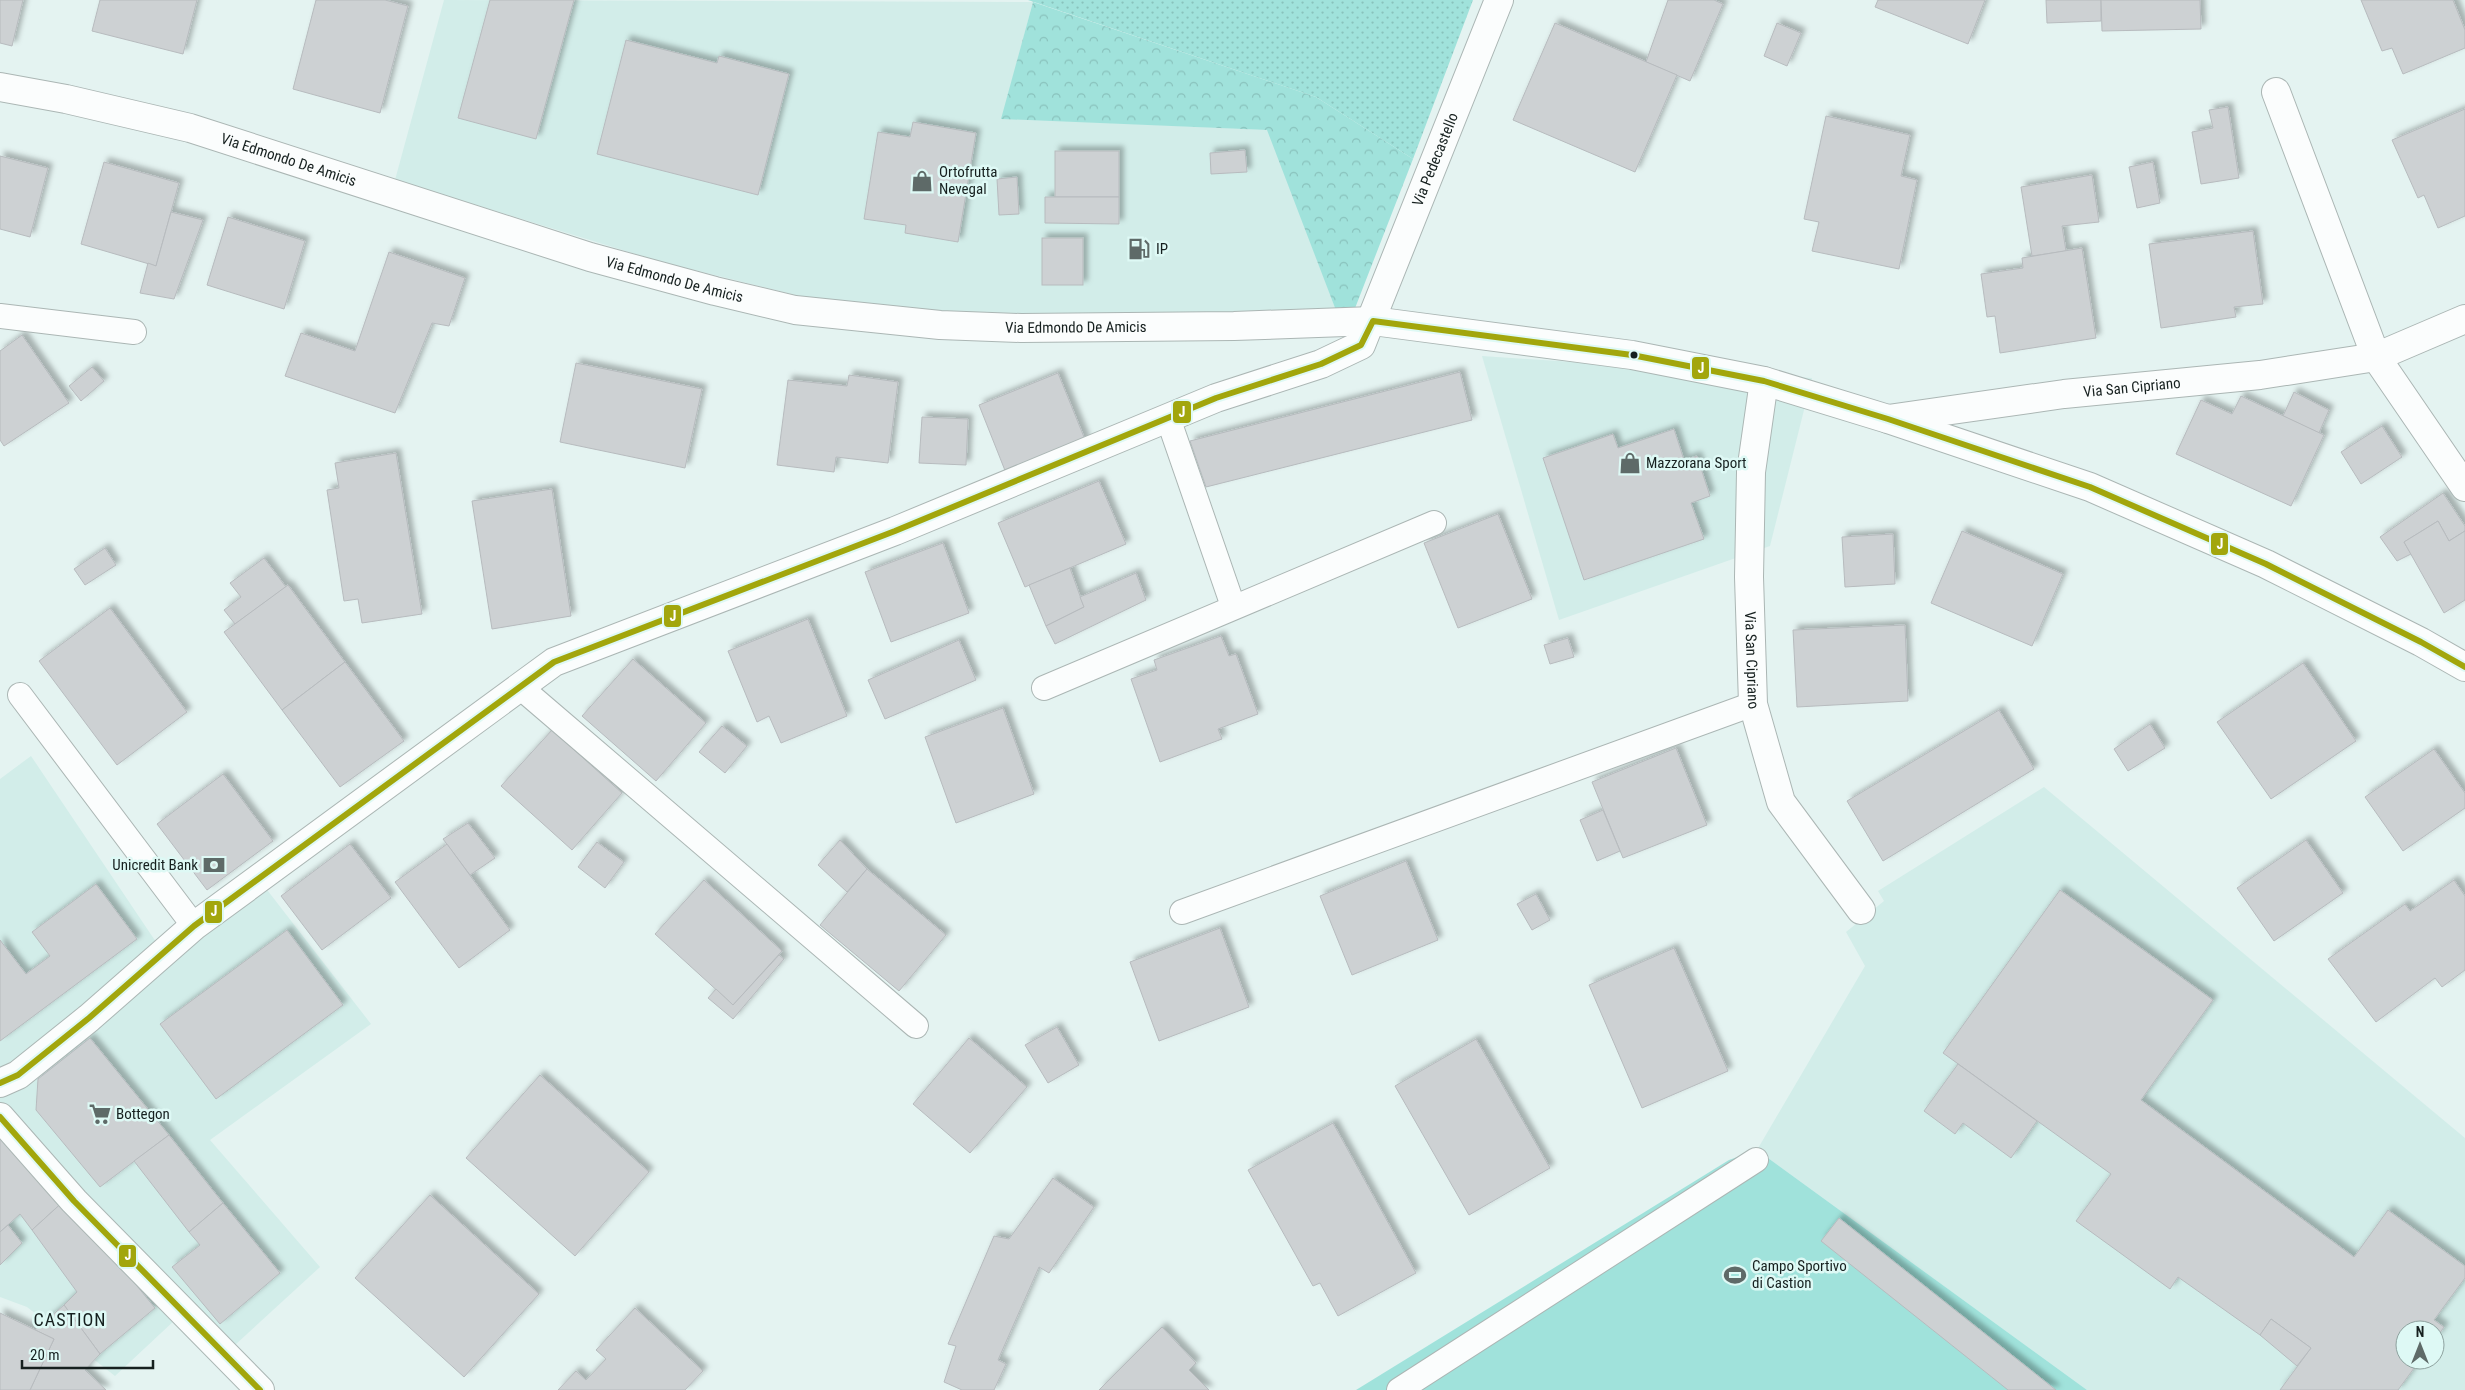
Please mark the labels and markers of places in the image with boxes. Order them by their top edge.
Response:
place label: Ortofrutta Nevegal [939,163,997,198]
shop icon: Ortofrutta Nevegal [909,168,935,194]
fuel station icon: IP [1126,236,1152,262]
place label: IP [1156,240,1168,258]
unlabelled marker [1629,350,1639,360]
shop icon: Mazzorana Sport [1617,450,1643,476]
place label: Mazzorana Sport [1646,454,1747,472]
bank icon: Unicredit Bank [201,852,227,878]
place label: Unicredit Bank [112,856,198,874]
supermarket icon: Bottegon [87,1101,113,1127]
place label: Bottegon [116,1105,170,1123]
place label: Campo Sportivo di Castion [1752,1257,1847,1292]
sports icon: Campo Sportivo di Castion [1722,1262,1748,1288]

